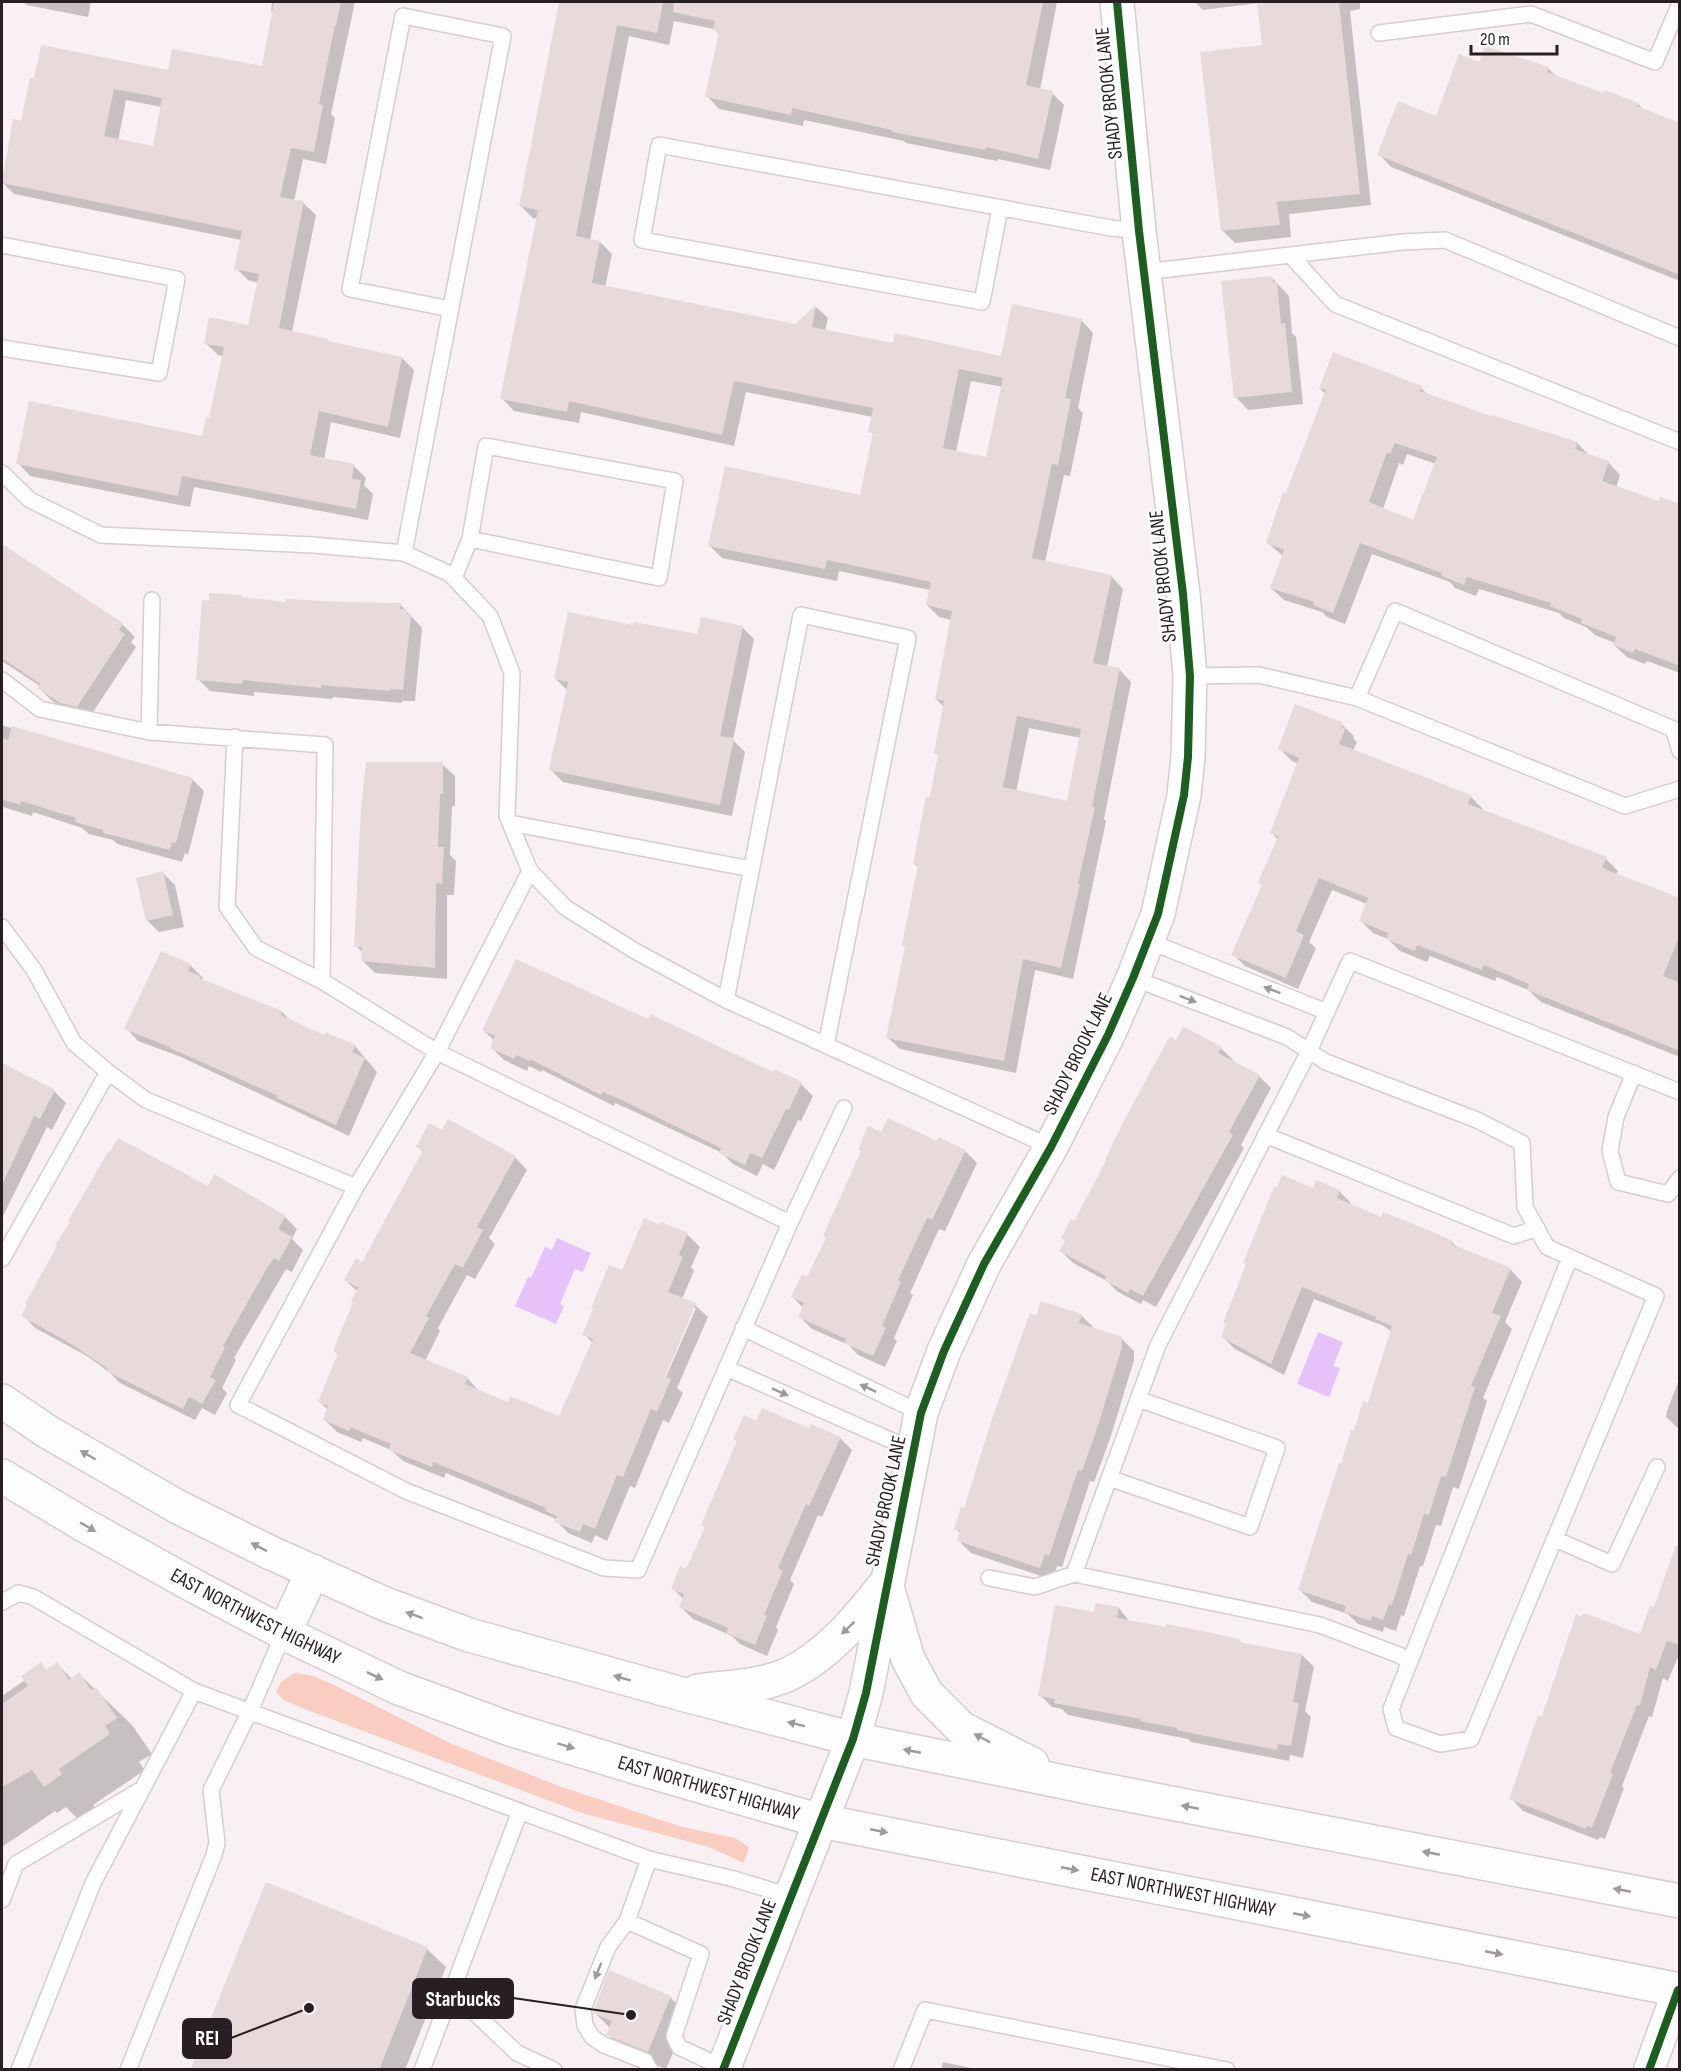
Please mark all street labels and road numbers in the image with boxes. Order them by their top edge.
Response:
street label: SHADY BROOK LANE [1090,26,1128,160]
street label: SHADY BROOK LANE [1144,509,1182,643]
street label: SHADY BROOK LANE [1038,989,1118,1119]
street label: SHADY BROOK LANE [860,1434,912,1568]
street label: EAST NORTHWEST HIGHWAY [166,1563,345,1670]
street label: EAST NORTHWEST HIGHWAY [615,1751,803,1826]
street label: EAST NORTHWEST HIGHWAY [1089,1862,1278,1922]
street label: SHADY BROOK LANE [712,1896,782,2028]

